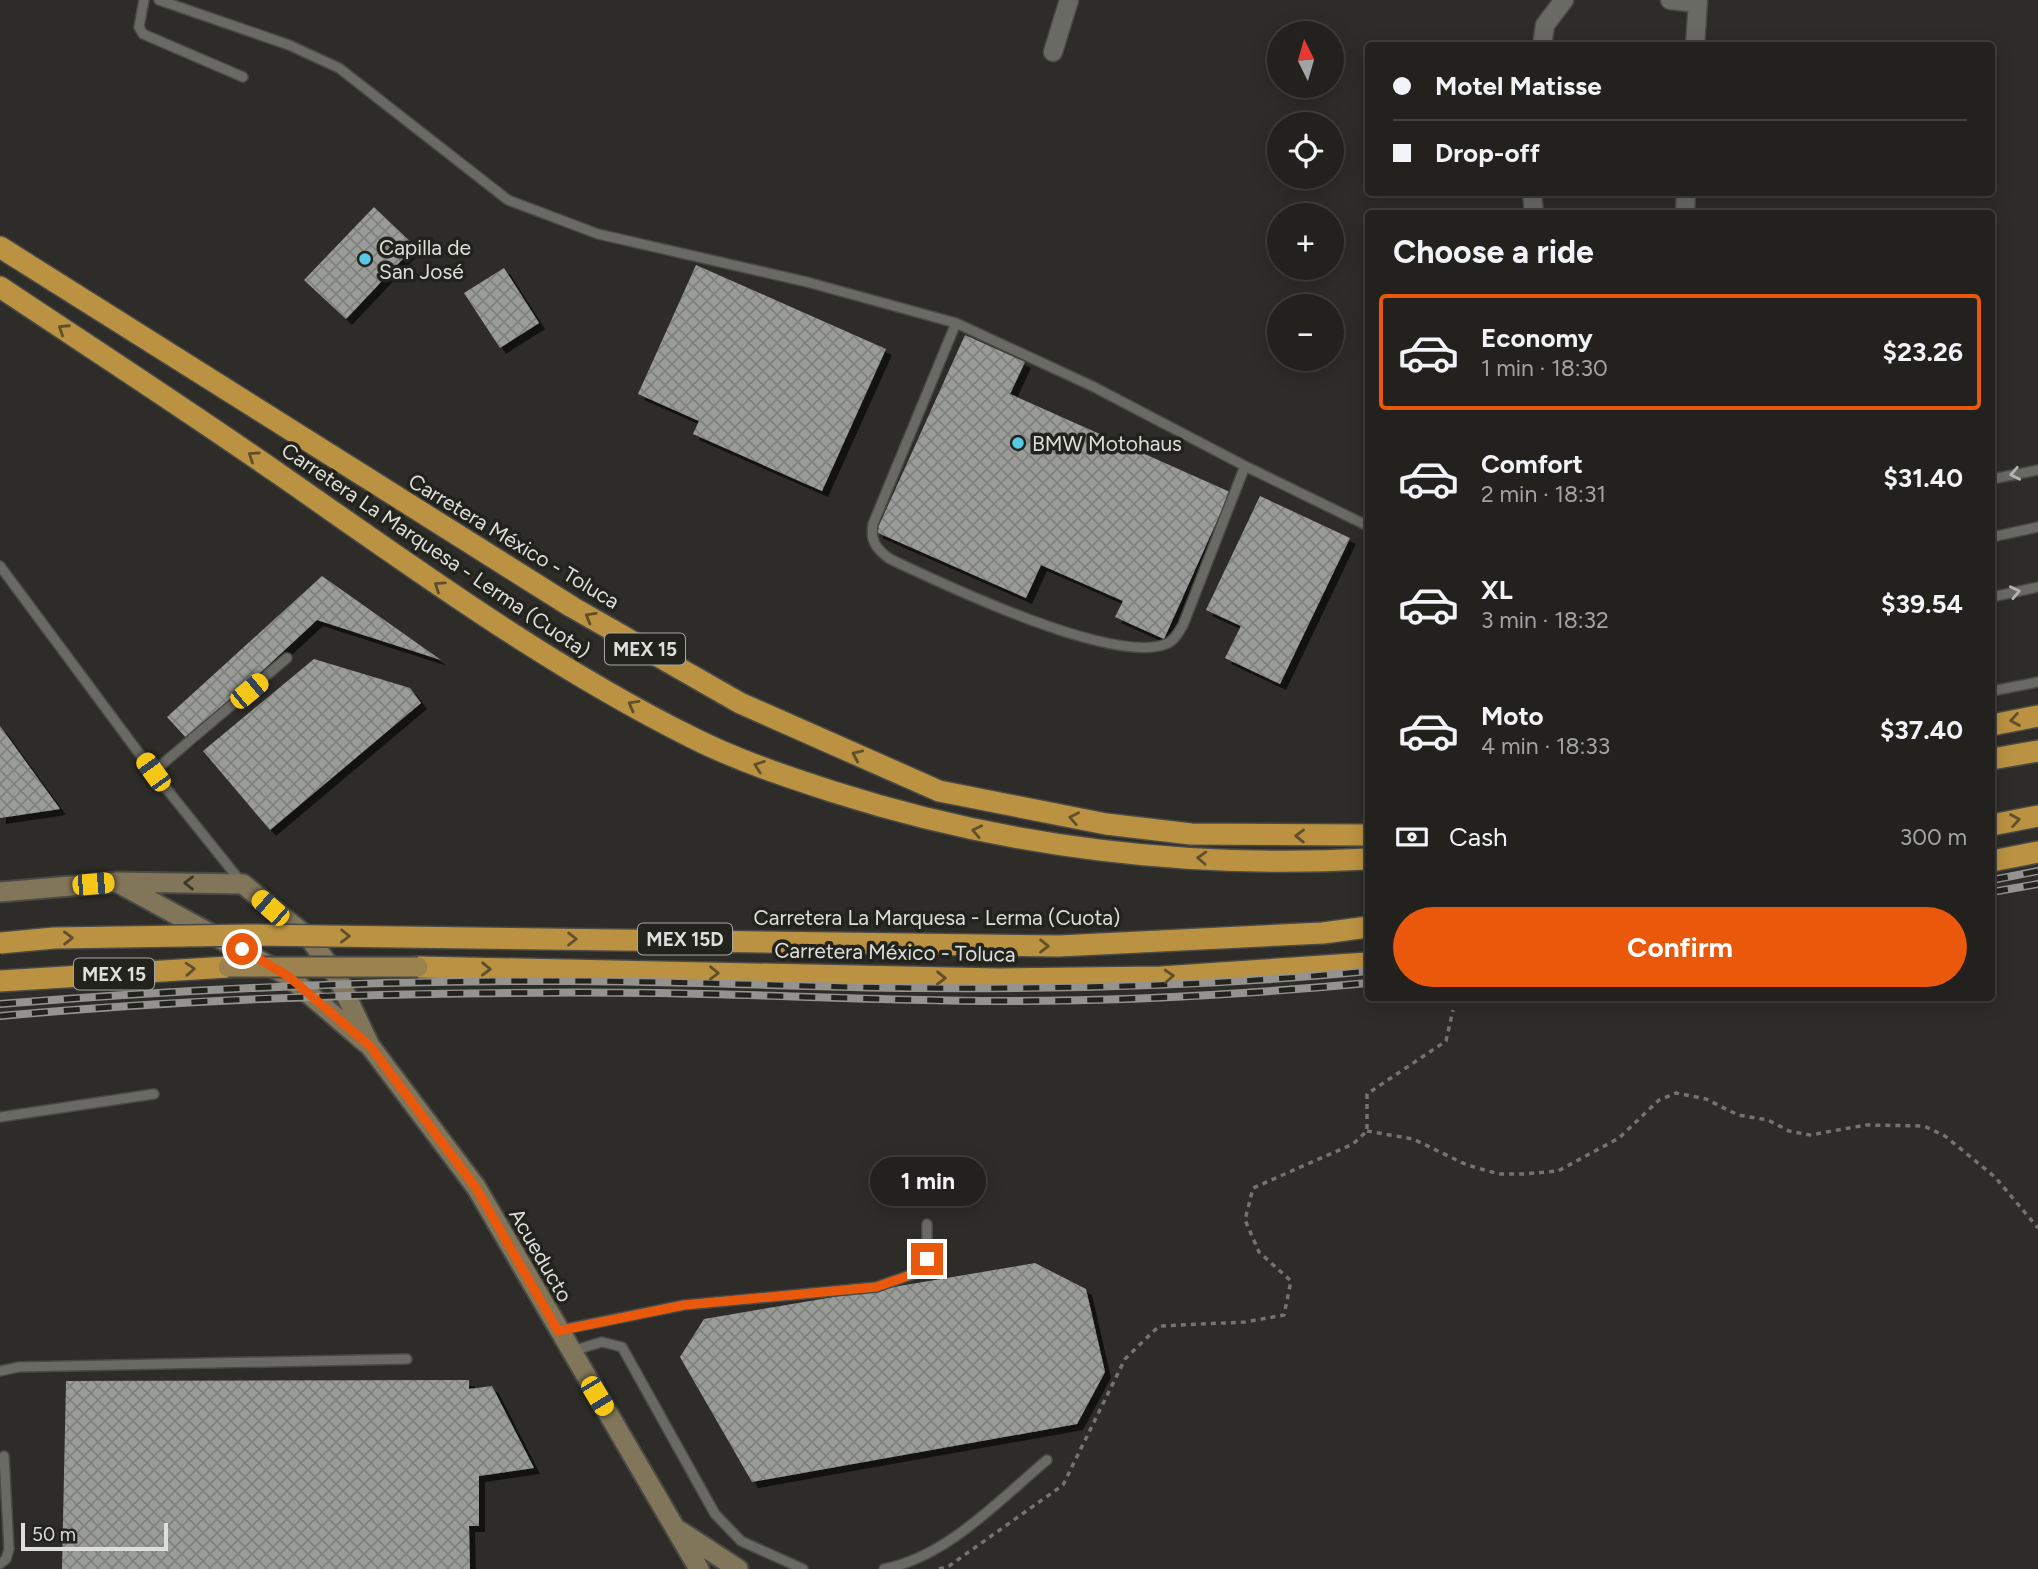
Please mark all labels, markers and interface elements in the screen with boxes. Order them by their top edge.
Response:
north arrow [1267,21,1344,98]
map controls [1267,21,1344,371]
text: Motel Matisse [1435,70,1602,102]
button: locate [1267,112,1344,189]
text: Drop-off [1435,137,1540,169]
button: + [1267,203,1344,280]
text: Choose a ride [1393,233,1594,271]
place label: Capilla de San José [379,235,471,284]
marker: Capilla de San José [357,251,373,267]
button: − [1267,294,1344,371]
icon: car [1397,321,1460,384]
text: Economy [1481,322,1593,354]
one-way arrow [58,325,71,338]
text: $23.26 [1883,336,1963,368]
text: 1 min · 18:30 [1481,354,1608,382]
place label: BMW Motohaus [1032,431,1182,456]
marker: BMW Motohaus [1010,435,1026,451]
street label: Carretera La Marquesa - Lerma (Cuota) [277,437,595,663]
icon: car [1397,447,1460,510]
text: Comfort [1481,448,1583,480]
one-way arrow [248,452,261,464]
text: $31.40 [1883,462,1963,494]
one-way arrow [2009,466,2021,481]
street label: Carretera México - Toluca [404,468,624,614]
text: 2 min · 18:31 [1481,480,1606,508]
icon: car [1397,573,1460,636]
text: XL [1481,574,1513,606]
one-way arrow [434,582,447,594]
one-way arrow [2009,586,2021,601]
text: $39.54 [1881,588,1963,620]
text: 3 min · 18:32 [1481,606,1609,634]
one-way arrow [584,612,597,625]
road number: MEX 15 [605,634,685,664]
car [227,669,272,713]
icon: car [1397,699,1460,762]
one-way arrow [628,700,640,713]
text: Moto [1481,700,1544,732]
one-way arrow [2009,712,2021,727]
text: $37.40 [1880,714,1963,746]
text: 4 min · 18:33 [1481,732,1610,760]
car [133,749,174,795]
one-way arrow [852,749,864,763]
one-way arrow [754,760,766,774]
one-way arrow [1068,811,1080,826]
one-way arrow [2009,814,2021,829]
icon: cash [1393,818,1431,856]
text: Cash [1449,821,1508,853]
text: 300 m [1900,823,1967,851]
one-way arrow [971,824,983,839]
one-way arrow [1295,828,1305,844]
one-way arrow [1197,850,1208,865]
car [72,872,115,896]
one-way arrow [183,875,193,891]
car [248,886,293,930]
street label: Carretera La Marquesa - Lerma (Cuota) [754,905,1120,930]
button: Confirm [1393,907,1967,987]
road number: MEX 15D [638,923,732,954]
one-way arrow [340,928,350,944]
one-way arrow [63,930,74,946]
one-way arrow [567,931,578,947]
route start [226,933,258,965]
street label: Carretera México - Toluca [774,937,1016,967]
one-way arrow [1039,938,1050,953]
road number: MEX 15 [74,958,154,990]
one-way arrow [481,961,492,976]
one-way arrow [185,962,196,977]
one-way arrow [709,965,720,981]
one-way arrow [1164,969,1175,984]
one-way arrow [936,970,947,985]
callout: 1 min [869,1158,985,1206]
text: 1 min [901,1167,955,1195]
street label: Acueducto [504,1204,578,1306]
route end [911,1243,943,1275]
car [578,1373,617,1419]
scale bar [21,1520,168,1552]
text: 50 m [32,1523,76,1546]

